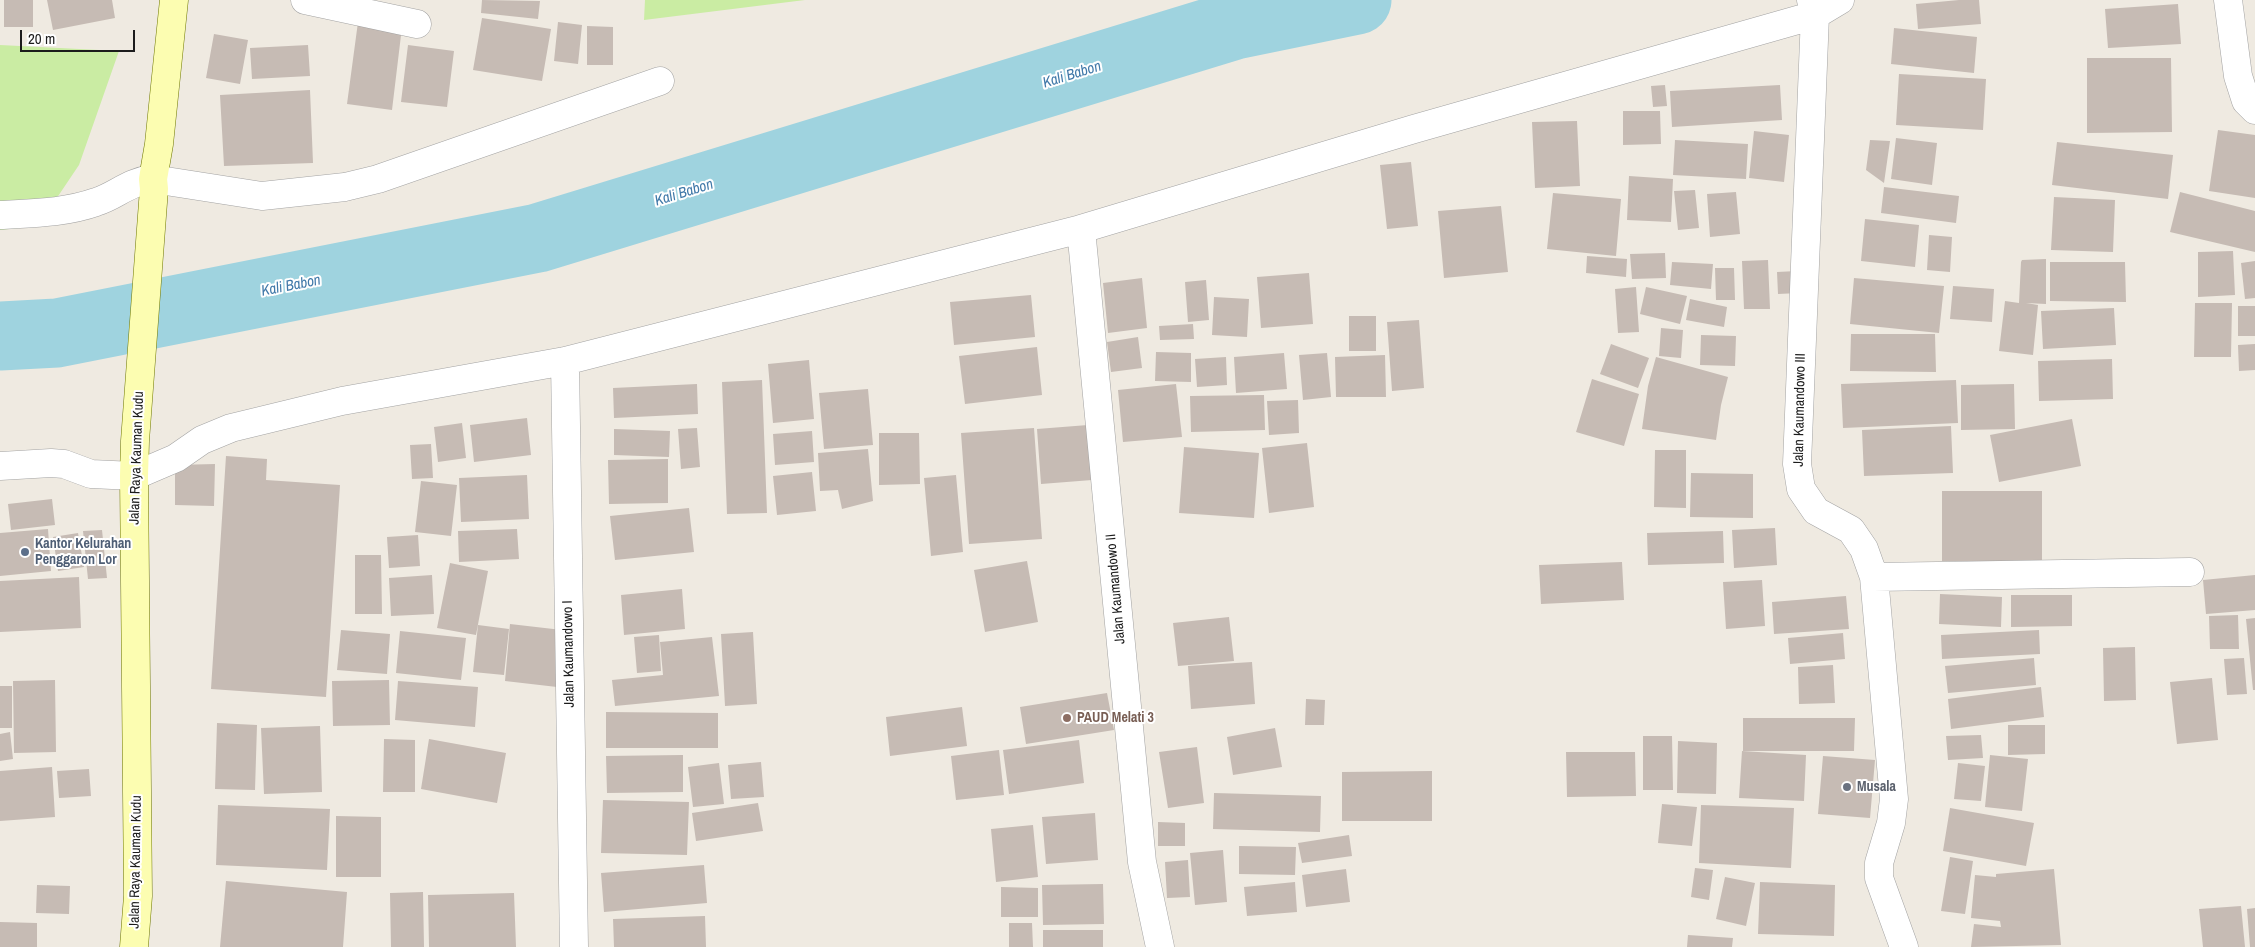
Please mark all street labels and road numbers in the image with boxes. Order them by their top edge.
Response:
street label: Jalan Kaumandowo III [1791,353,1809,467]
street label: Jalan Raya Kauman Kudu [126,391,148,525]
street label: Jalan Kaumandowo II [1103,533,1129,645]
street label: Jalan Kaumandowo I [560,600,578,708]
street label: Jalan Raya Kauman Kudu [126,795,146,929]

